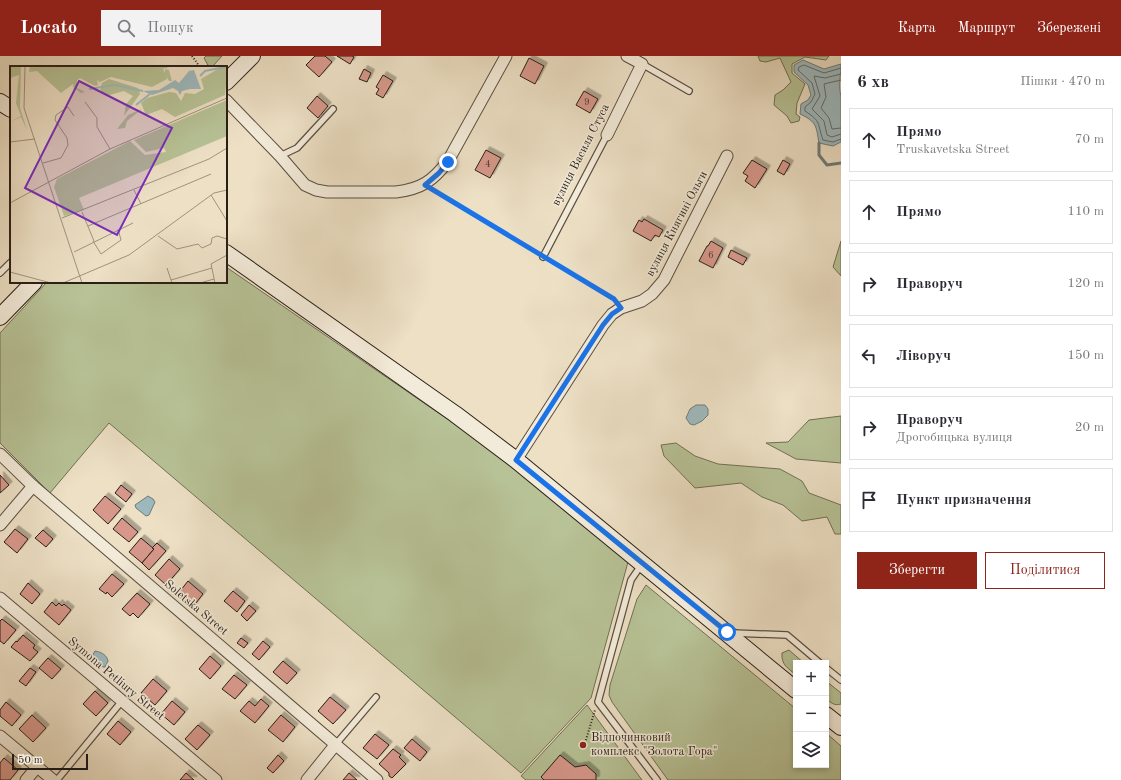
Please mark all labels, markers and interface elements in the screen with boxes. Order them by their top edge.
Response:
search box [101,10,381,46]
icon: search [115,17,137,39]
text: Locato [20,19,77,38]
text: Пошук [147,21,194,36]
text: Карта [898,21,936,35]
text: Маршрут [958,21,1015,35]
text: Збережені [1037,21,1101,35]
inset map [10,66,227,283]
text: 6 хв [857,74,889,91]
text: Пішки · 470 m [1020,75,1105,88]
house number: 9 [584,97,590,107]
street label: вулиця Василя Стуса [550,102,612,208]
text: Прямо [896,125,942,140]
icon: ahead [858,129,880,151]
text: 70 m [1075,133,1104,146]
text: Truskavetska Street [896,143,1010,156]
route end [439,153,457,171]
house number: 4 [485,159,491,169]
street label: вулиця Княгині Ольги [643,169,710,279]
icon: ahead [858,201,880,223]
text: Прямо [896,205,942,220]
text: 110 m [1067,205,1104,218]
house number: 6 [708,250,714,260]
icon: right [858,273,880,295]
text: Праворуч [896,277,963,292]
text: 120 m [1067,277,1104,290]
icon: left [858,345,880,367]
text: Ліворуч [896,349,951,364]
text: 150 m [1067,349,1104,362]
text: Праворуч [896,413,963,428]
icon: right [858,417,880,439]
text: 20 m [1075,421,1104,434]
text: Дрогобицька вулиця [896,431,1013,444]
icon: arrive [858,489,880,511]
text: Пункт призначення [896,493,1032,508]
button: Зберегти [857,552,977,589]
button: Поділитися [985,552,1105,589]
street label: Soletska Street [162,578,230,638]
route start [718,623,736,641]
street label: Symona Petliury Street [66,635,166,723]
map controls [793,660,829,768]
button: + [793,660,829,696]
button: − [793,696,829,732]
place label: Відпочинковий комплекс "Золота Гора" [591,731,718,758]
button: layers [793,732,829,768]
marker: Відпочинковий комплекс "Золота Гора" [578,740,588,750]
scale bar [12,752,88,771]
text: 50 m [18,755,43,766]

